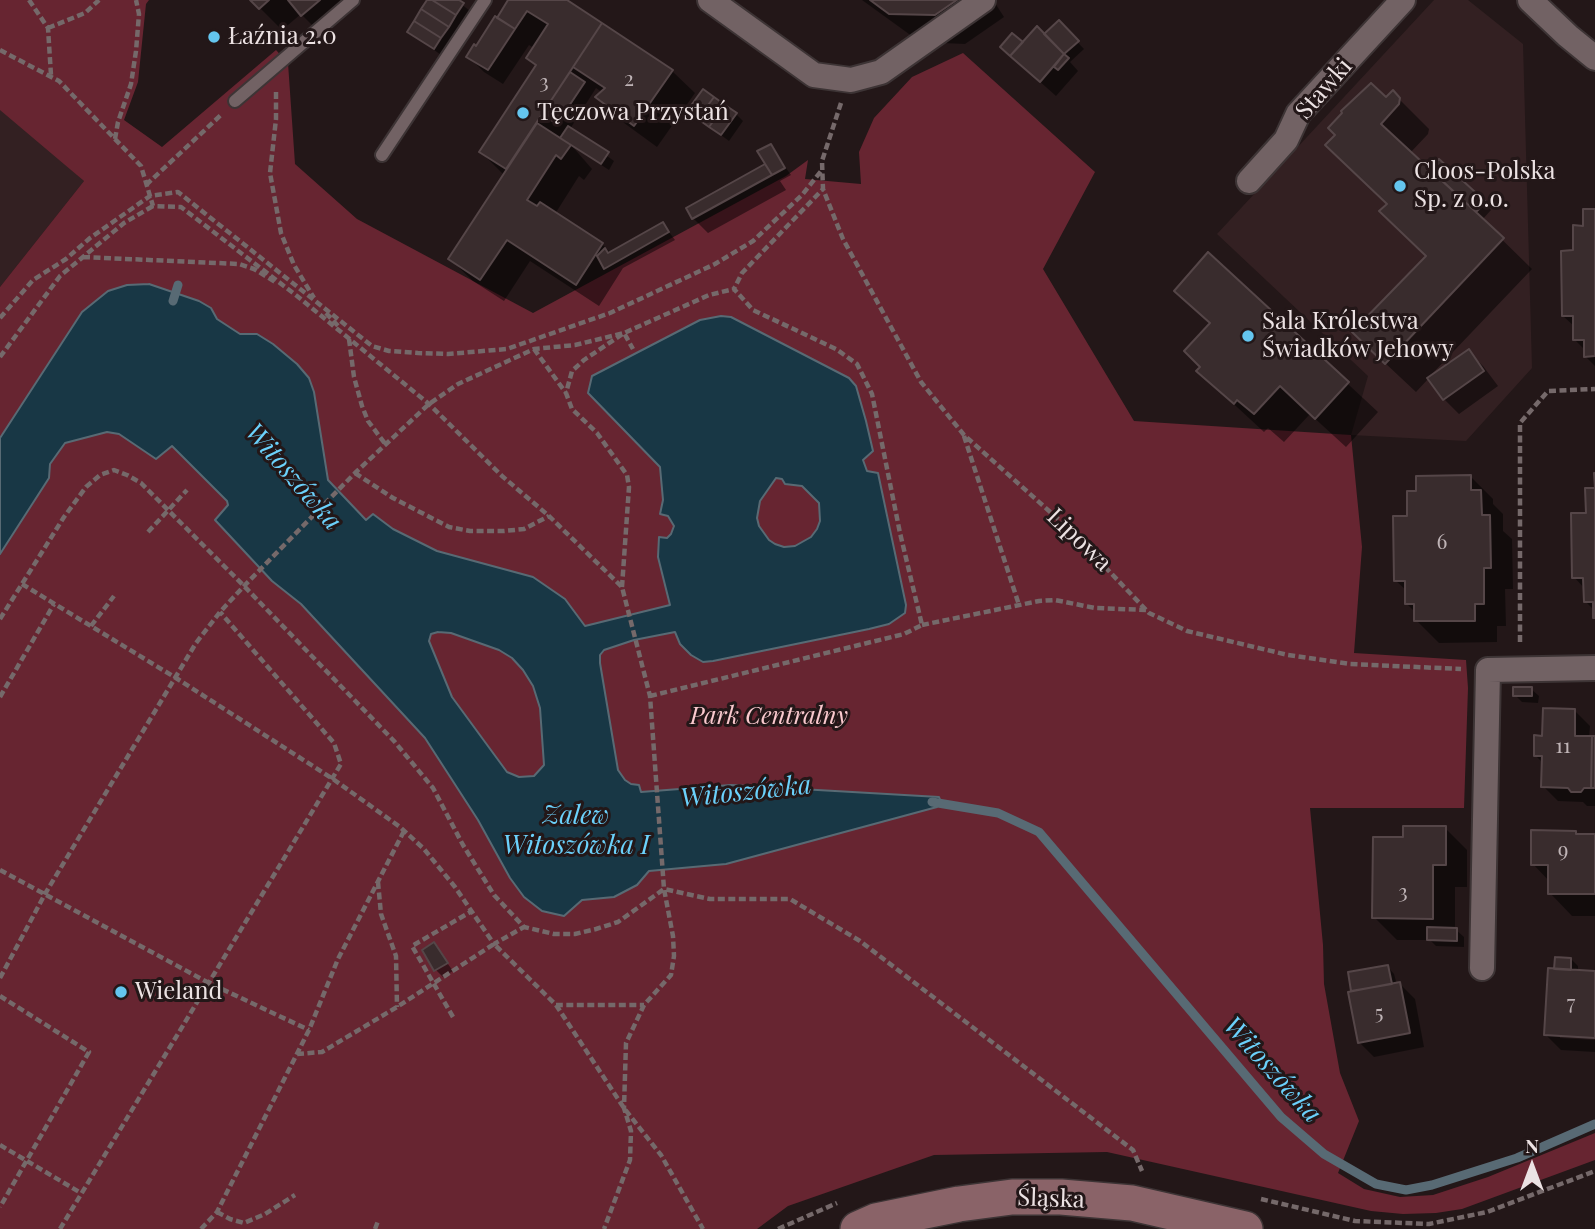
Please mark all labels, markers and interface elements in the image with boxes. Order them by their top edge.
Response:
place label: Łaźnia 2.0 [228,23,337,51]
marker: Łaźnia 2.0 [206,29,222,45]
street label: Stawki [1290,53,1358,125]
house number: 2 [624,66,634,92]
house number: 3 [539,69,549,95]
place label: Tęczowa Przystań [537,99,729,127]
marker: Tęczowa Przystań [515,105,531,121]
place label: Cloos-Polska Sp. z o.o. [1414,158,1555,214]
marker: Cloos-Polska Sp. z o.o. [1392,178,1408,194]
place label: Sala Królestwa Świadków Jehowy [1262,308,1454,364]
marker: Sala Królestwa Świadków Jehowy [1240,328,1256,344]
water label: Witoszówka [238,417,348,537]
street label: Lipowa [1041,502,1117,578]
house number: 6 [1437,529,1447,555]
park label: Park Centralny [690,703,848,731]
house number: 11 [1555,733,1571,759]
water label: Witoszówka [679,770,813,814]
water label: Zalew Witoszówka I [502,800,650,862]
house number: 9 [1558,837,1568,863]
house number: 3 [1398,879,1408,905]
place label: Wieland [135,978,222,1006]
marker: Wieland [113,984,129,1000]
house number: 7 [1567,990,1575,1016]
house number: 5 [1375,1000,1383,1026]
water label: Witoszówka [1216,1011,1328,1129]
north arrow [1497,1131,1567,1201]
text: N [1525,1132,1539,1158]
street label: Śląska [1017,1183,1085,1215]

